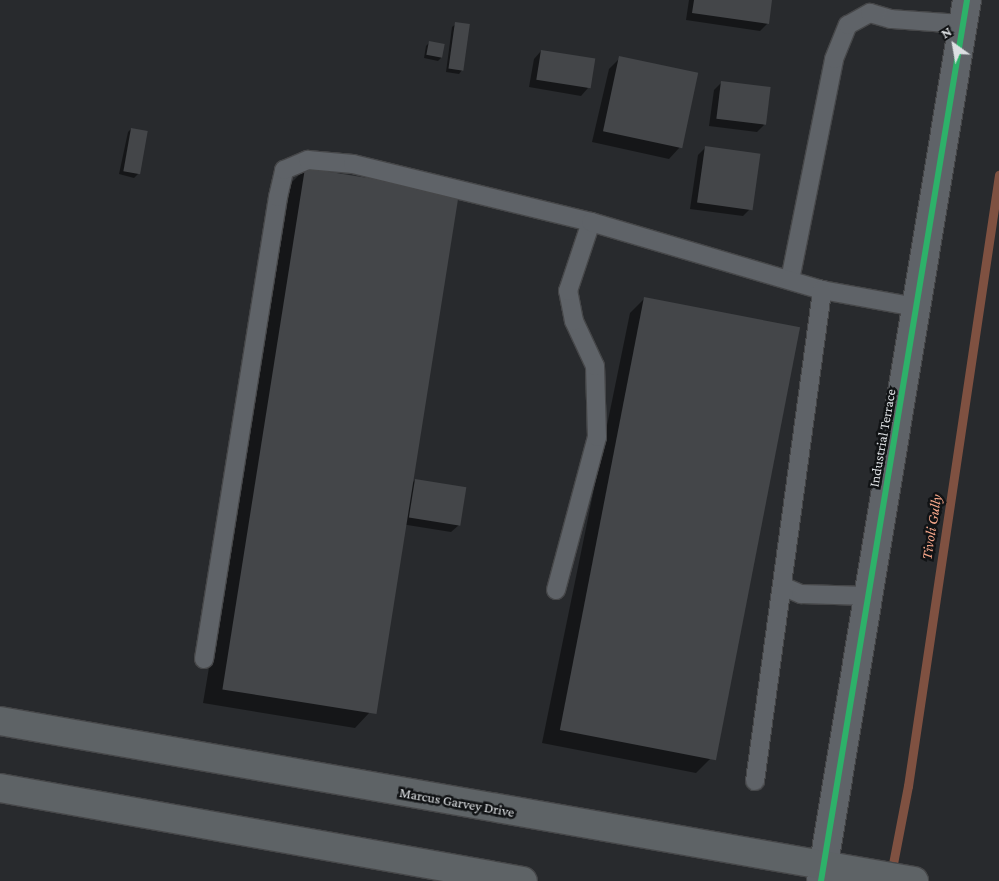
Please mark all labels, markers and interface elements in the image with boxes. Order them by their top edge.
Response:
north arrow [929,20,979,70]
text: N [938,23,954,42]
street label: Industrial Terrace [865,388,899,488]
water label: Tivoli Gully [918,493,946,561]
street label: Marcus Garvey Drive [398,784,516,820]

